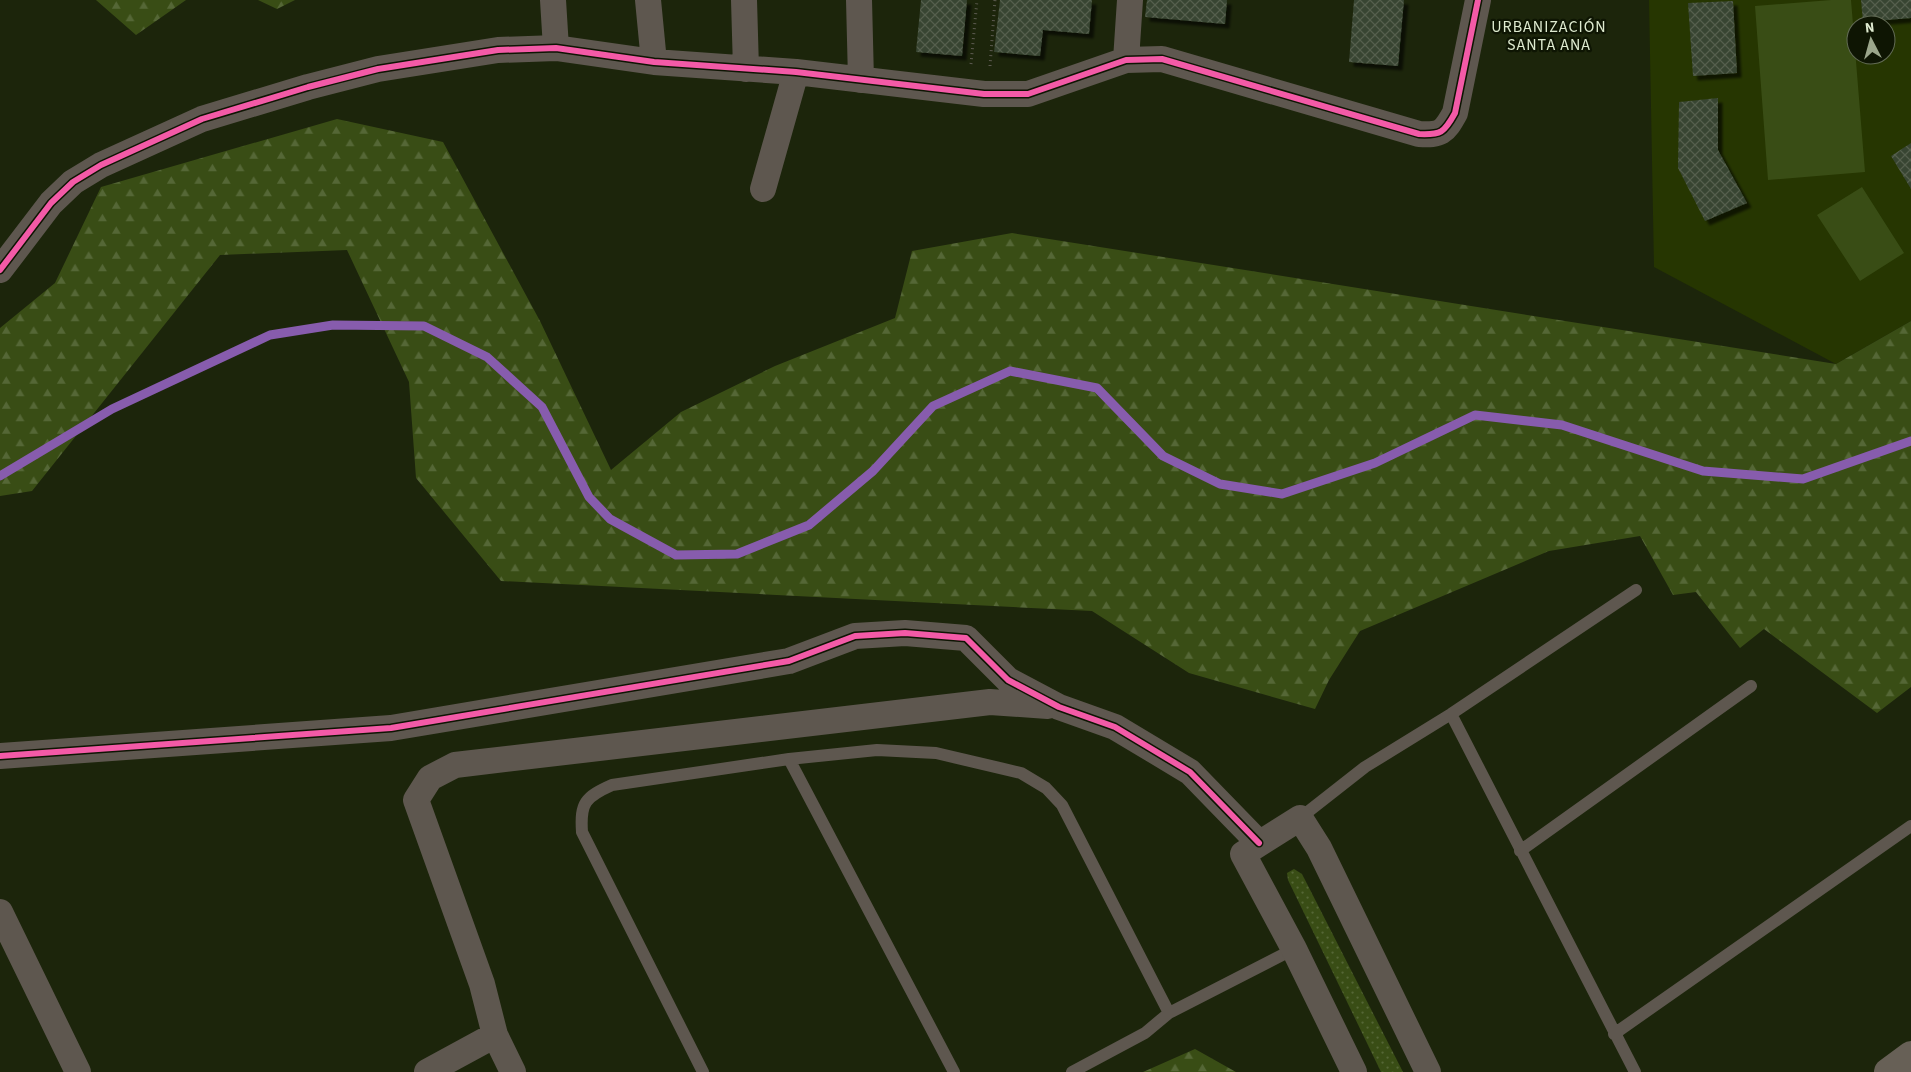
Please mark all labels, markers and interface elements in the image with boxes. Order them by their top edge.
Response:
north arrow [1846,15,1896,65]
district label: URBANIZACIÓN SANTA ANA [1491,16,1607,56]
text: N [1864,18,1875,38]

